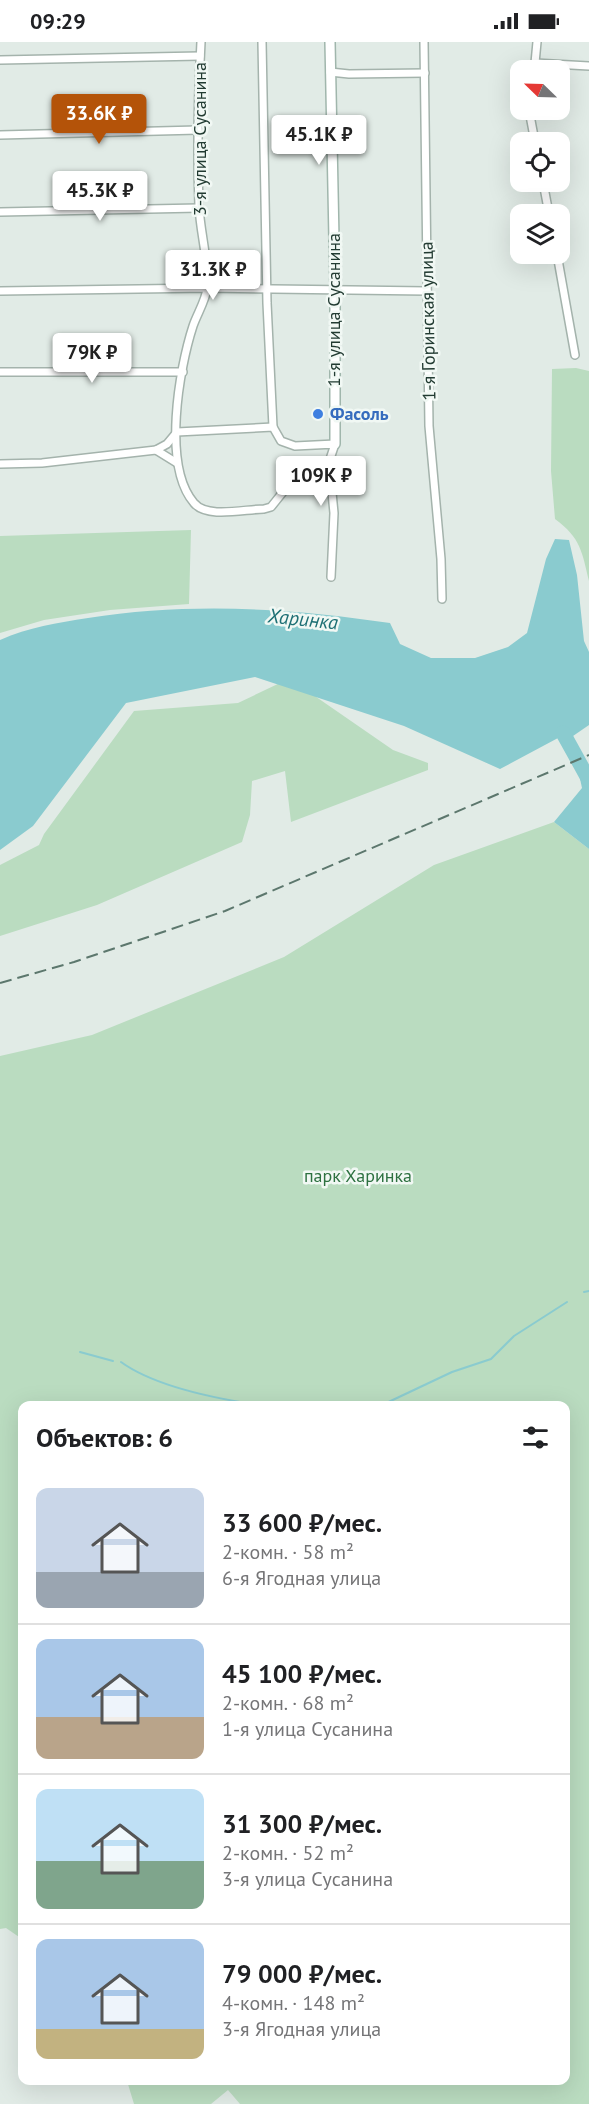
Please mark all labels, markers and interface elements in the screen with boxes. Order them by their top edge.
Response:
text: 09:29 [30,7,86,35]
north arrow [510,60,570,120]
map controls [510,60,570,264]
street label: 3-я улица Сусанина [188,62,211,216]
pin: 33.6K ₽ [44,94,154,145]
text: 33.6K ₽ [65,100,133,126]
pin: 45.1K ₽ [264,115,374,166]
text: 45.1K ₽ [285,121,353,147]
button: locate [510,132,570,192]
pin: 45.3K ₽ [45,171,155,222]
text: 45.3K ₽ [66,177,134,203]
button: layers [510,204,570,264]
street label: 1-я улица Сусанина [322,233,345,387]
street label: 1-я Горинская улица [415,241,440,401]
pin: 31.3K ₽ [158,250,268,301]
text: 31.3K ₽ [179,256,247,282]
pin: 79K ₽ [50,333,134,384]
text: 79K ₽ [67,339,117,365]
place label: Фасоль [330,402,389,425]
marker: Фасоль [311,407,325,421]
pin: 109K ₽ [272,456,370,507]
text: 109K ₽ [290,462,352,488]
water label: Харинка [266,602,340,636]
park label: парк Харинка [304,1164,412,1187]
text: Объектов: 6 [36,1421,173,1454]
icon: filters [519,1421,552,1454]
text: 33 600 ₽/мес. [222,1506,382,1539]
icon: home [84,1512,156,1584]
text: 2-комн. · 58 m² [222,1539,354,1565]
text: 6-я Ягодная улица [222,1565,381,1591]
text: 45 100 ₽/мес. [222,1657,382,1690]
icon: home [84,1663,156,1735]
text: 2-комн. · 68 m² [222,1690,354,1716]
text: 1-я улица Сусанина [222,1716,393,1742]
text: 31 300 ₽/мес. [222,1807,382,1840]
icon: home [84,1813,156,1885]
text: 2-комн. · 52 m² [222,1840,354,1866]
text: 3-я улица Сусанина [222,1866,393,1892]
text: 79 000 ₽/мес. [222,1957,382,1990]
icon: home [84,1963,156,2035]
text: 4-комн. · 148 m² [222,1990,365,2016]
text: 3-я Ягодная улица [222,2016,381,2042]

